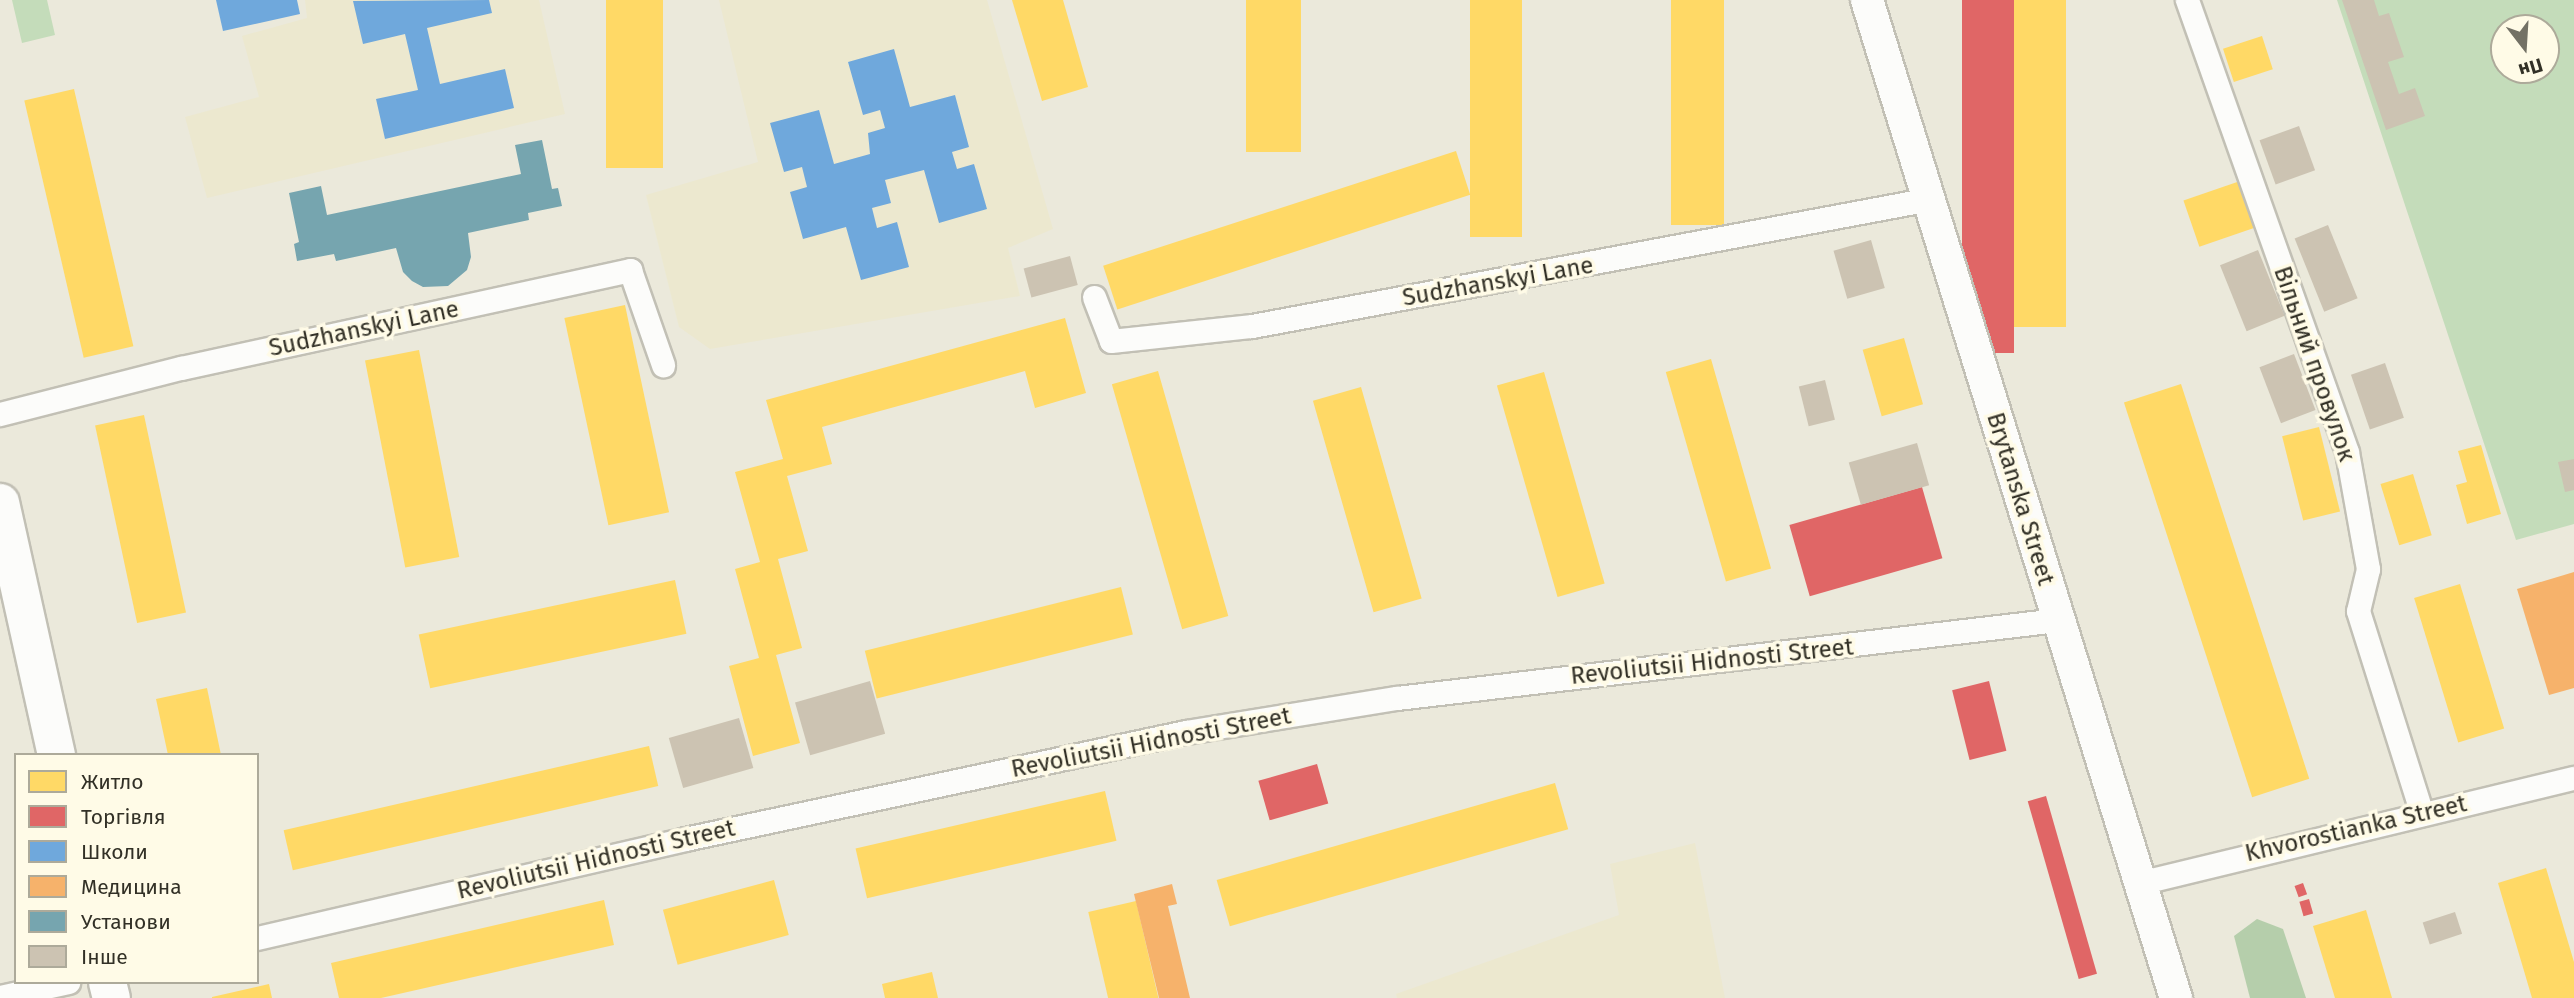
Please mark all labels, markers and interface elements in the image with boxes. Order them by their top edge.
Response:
north arrow [2490,14,2560,84]
text: Пн [2516,53,2545,82]
street label: Sudzhanskyi Lane [1400,251,1596,313]
street label: Вільний провулок [2267,263,2361,465]
street label: Sudzhanskyi Lane [266,295,462,363]
street label: Brytanska Street [1980,409,2060,589]
street label: Revoliutsii Hidnosti Street [1569,633,1855,691]
street label: Revoliutsii Hidnosti Street [1009,702,1293,784]
legend [14,753,259,984]
text: Житло [81,769,144,795]
street label: Khvorostianka Street [2242,789,2470,869]
text: Торгівля [81,804,166,830]
street label: Revoliutsii Hidnosti Street [454,814,738,906]
text: Школи [81,839,148,865]
text: Медицина [81,874,182,900]
text: Установи [81,909,171,935]
text: Інше [81,944,128,970]

